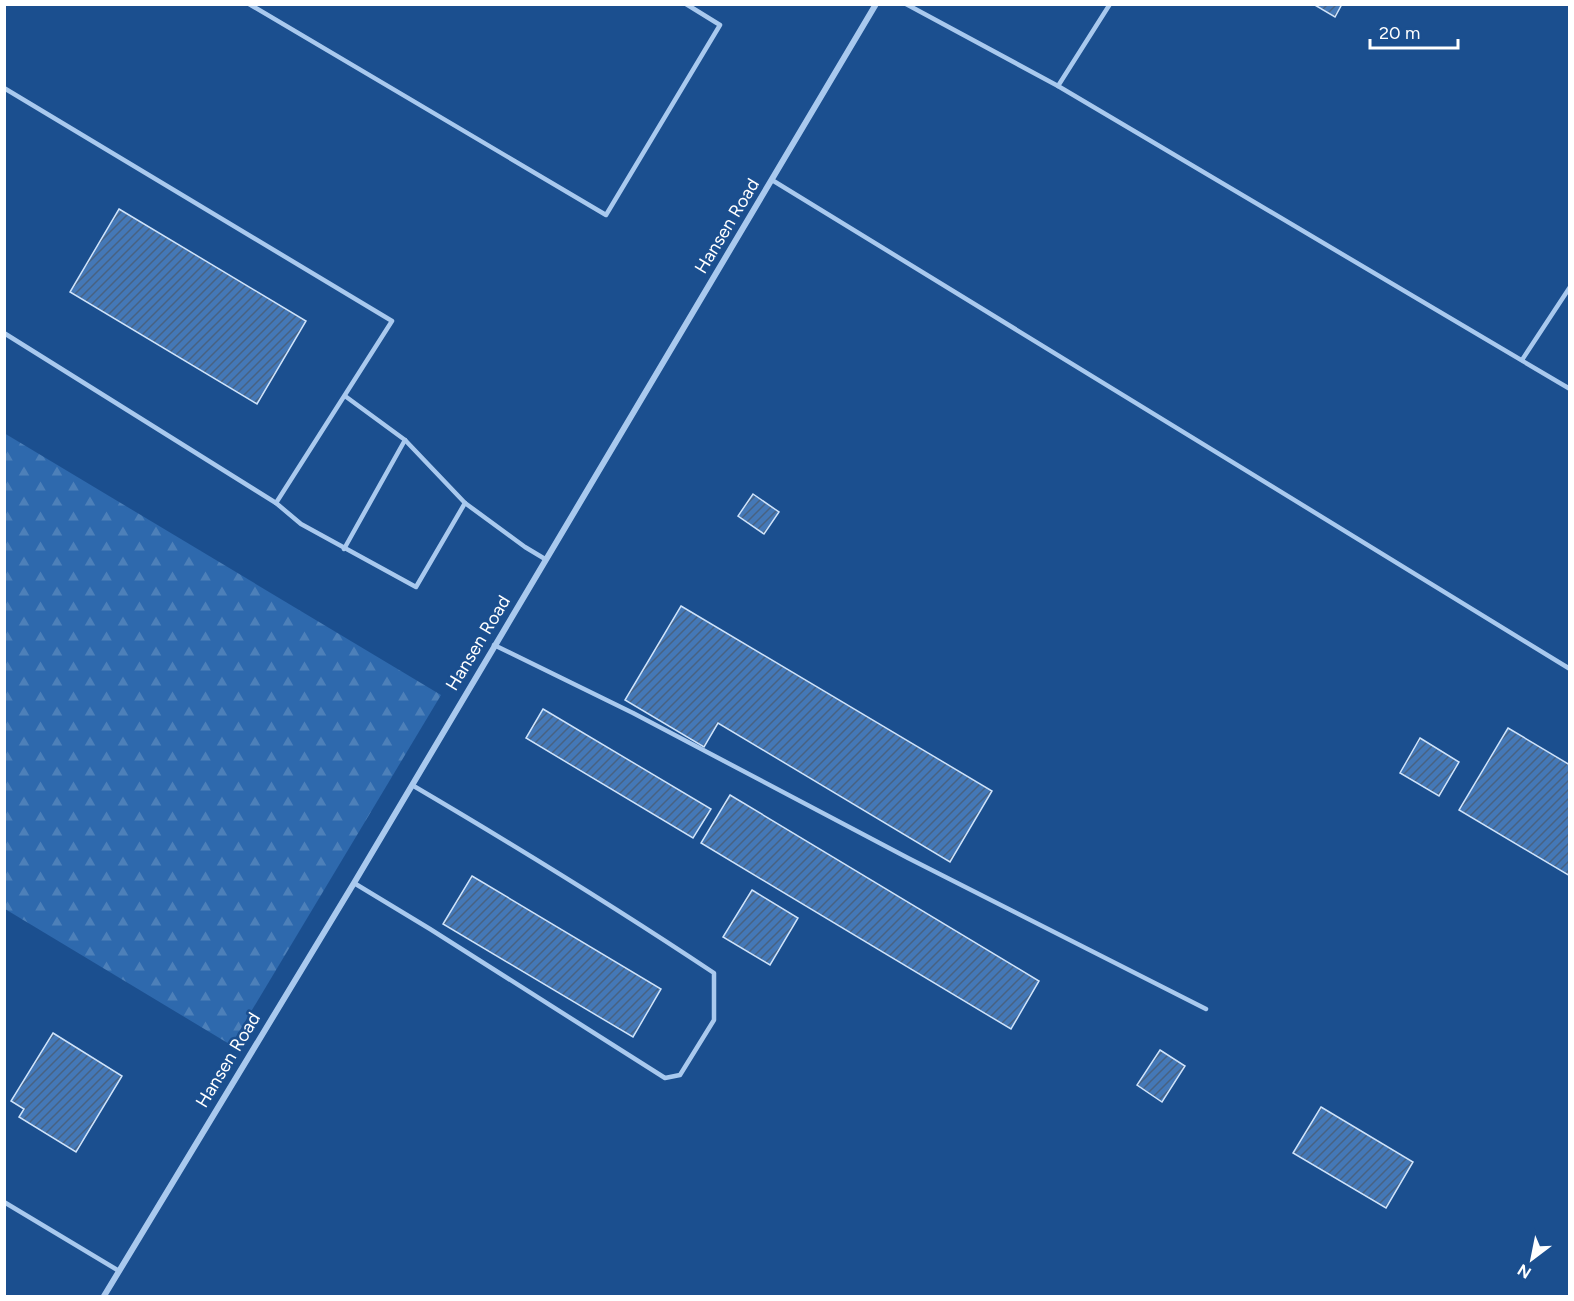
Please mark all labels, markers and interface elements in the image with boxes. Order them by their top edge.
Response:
scale bar [1370,12,1458,50]
text: 20 m [1379,22,1420,44]
street label: Hansen Road [690,175,764,277]
street label: Hansen Road [441,592,515,694]
street label: Hansen Road [191,1009,265,1111]
north arrow [1502,1229,1562,1289]
text: N [1514,1260,1535,1283]

